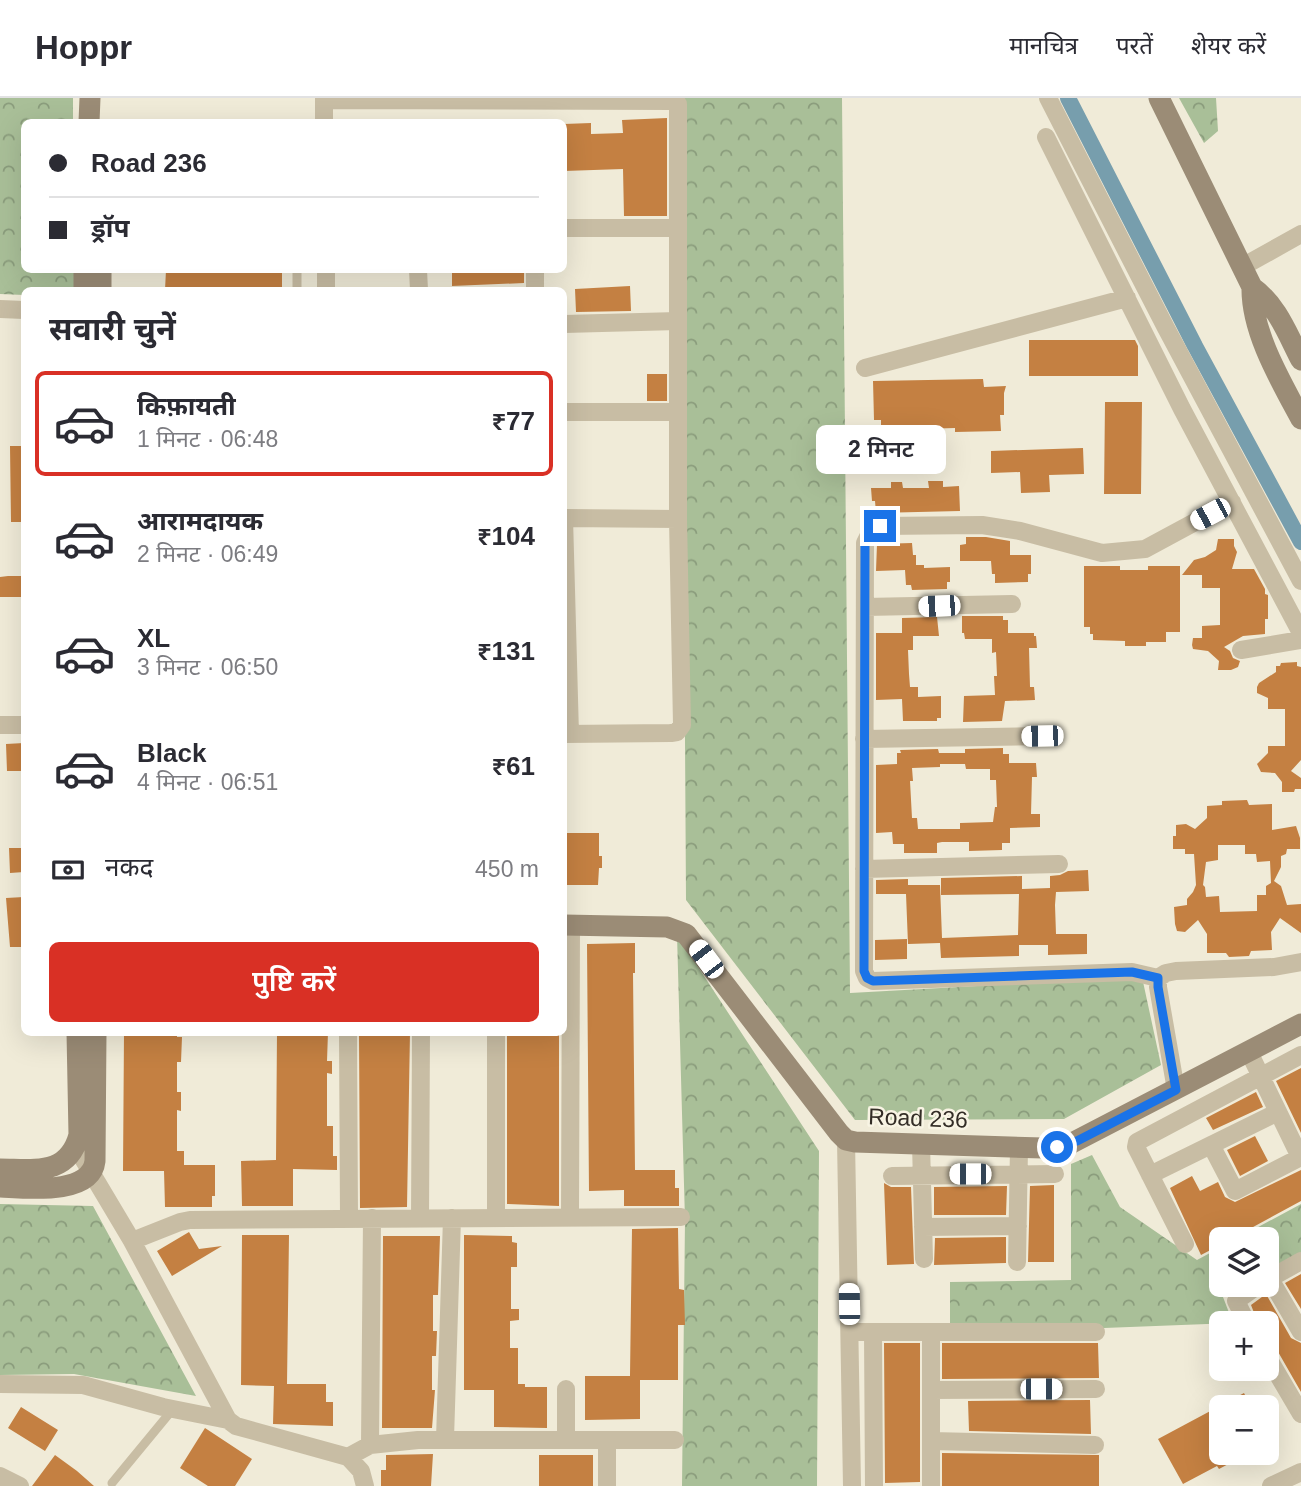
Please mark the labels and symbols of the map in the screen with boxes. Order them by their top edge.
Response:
callout: 2 मिनट [815,424,945,474]
car [1187,495,1234,533]
route end [864,510,896,542]
car [918,595,961,617]
car [1021,725,1064,747]
car [685,936,728,982]
street label: Road 236 [868,1103,968,1133]
route start [1041,1131,1073,1163]
car [950,1164,992,1185]
car [839,1283,860,1325]
car [1021,1379,1063,1400]

